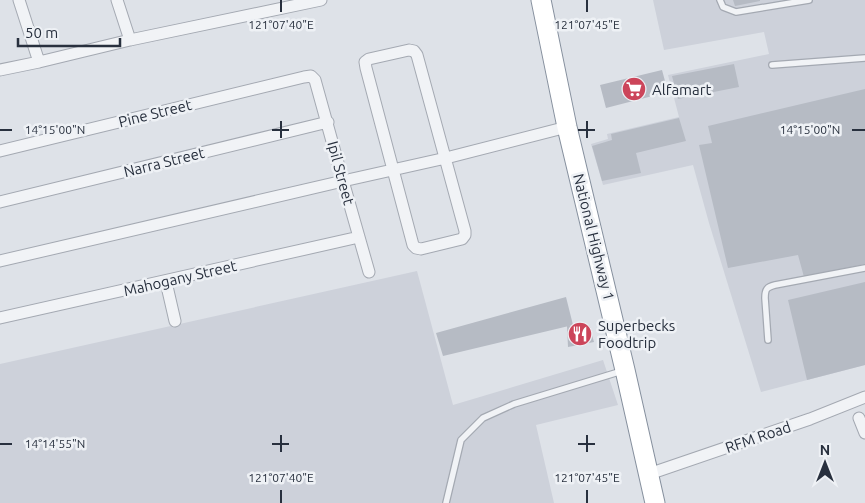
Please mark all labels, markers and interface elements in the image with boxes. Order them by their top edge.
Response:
scale bar [18,15,120,47]
text: 121°07'40"E [248,18,314,31]
text: 121°07'45"E [554,18,620,31]
text: 50 m [25,24,58,41]
supermarket icon: Alfamart [621,76,647,102]
place label: Alfamart [652,81,711,98]
street label: Pine Street [117,96,193,130]
text: 14°15'00"N [25,123,85,136]
text: 14°15'00"N [780,123,840,136]
street label: Ipil Street [324,139,358,207]
street label: Narra Street [122,144,206,180]
street label: National Highway 1 [570,172,618,302]
street label: Mahogany Street [122,257,238,299]
place label: Superbecks Foodtrip [598,317,675,351]
restaurant icon: Superbecks Foodtrip [567,321,593,347]
street label: RFM Road [723,418,793,456]
text: 14°14'55"N [25,437,85,450]
north arrow [800,438,850,488]
text: N [820,442,830,458]
text: 121°07'40"E [248,471,314,484]
text: 121°07'45"E [554,471,620,484]

